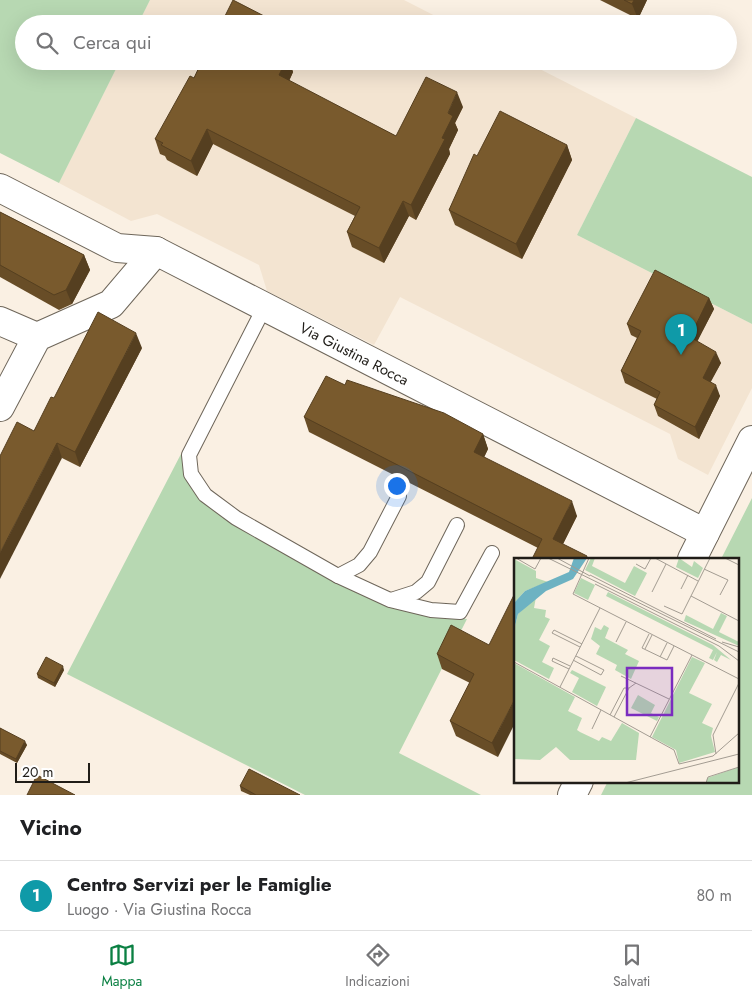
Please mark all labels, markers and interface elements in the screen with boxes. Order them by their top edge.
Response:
search box [15,15,737,70]
icon: search [33,29,61,57]
text: Cerca qui [73,29,152,56]
pin: 1 [665,314,697,355]
street label: Via Giustina Rocca [295,317,413,391]
your location [384,473,410,499]
inset map [514,558,740,782]
scale bar [15,760,90,783]
text: 20 m [22,762,54,782]
text: Vicino [20,813,82,843]
text: Centro Servizi per le Famiglie [67,871,332,898]
text: 1 [32,884,40,907]
text: 80 m [696,884,732,907]
text: Luogo · Via Giustina Rocca [67,898,251,921]
tab: Mappa [102,941,142,991]
tab: Indicazioni [345,941,410,991]
tab: Salvati [613,941,650,991]

